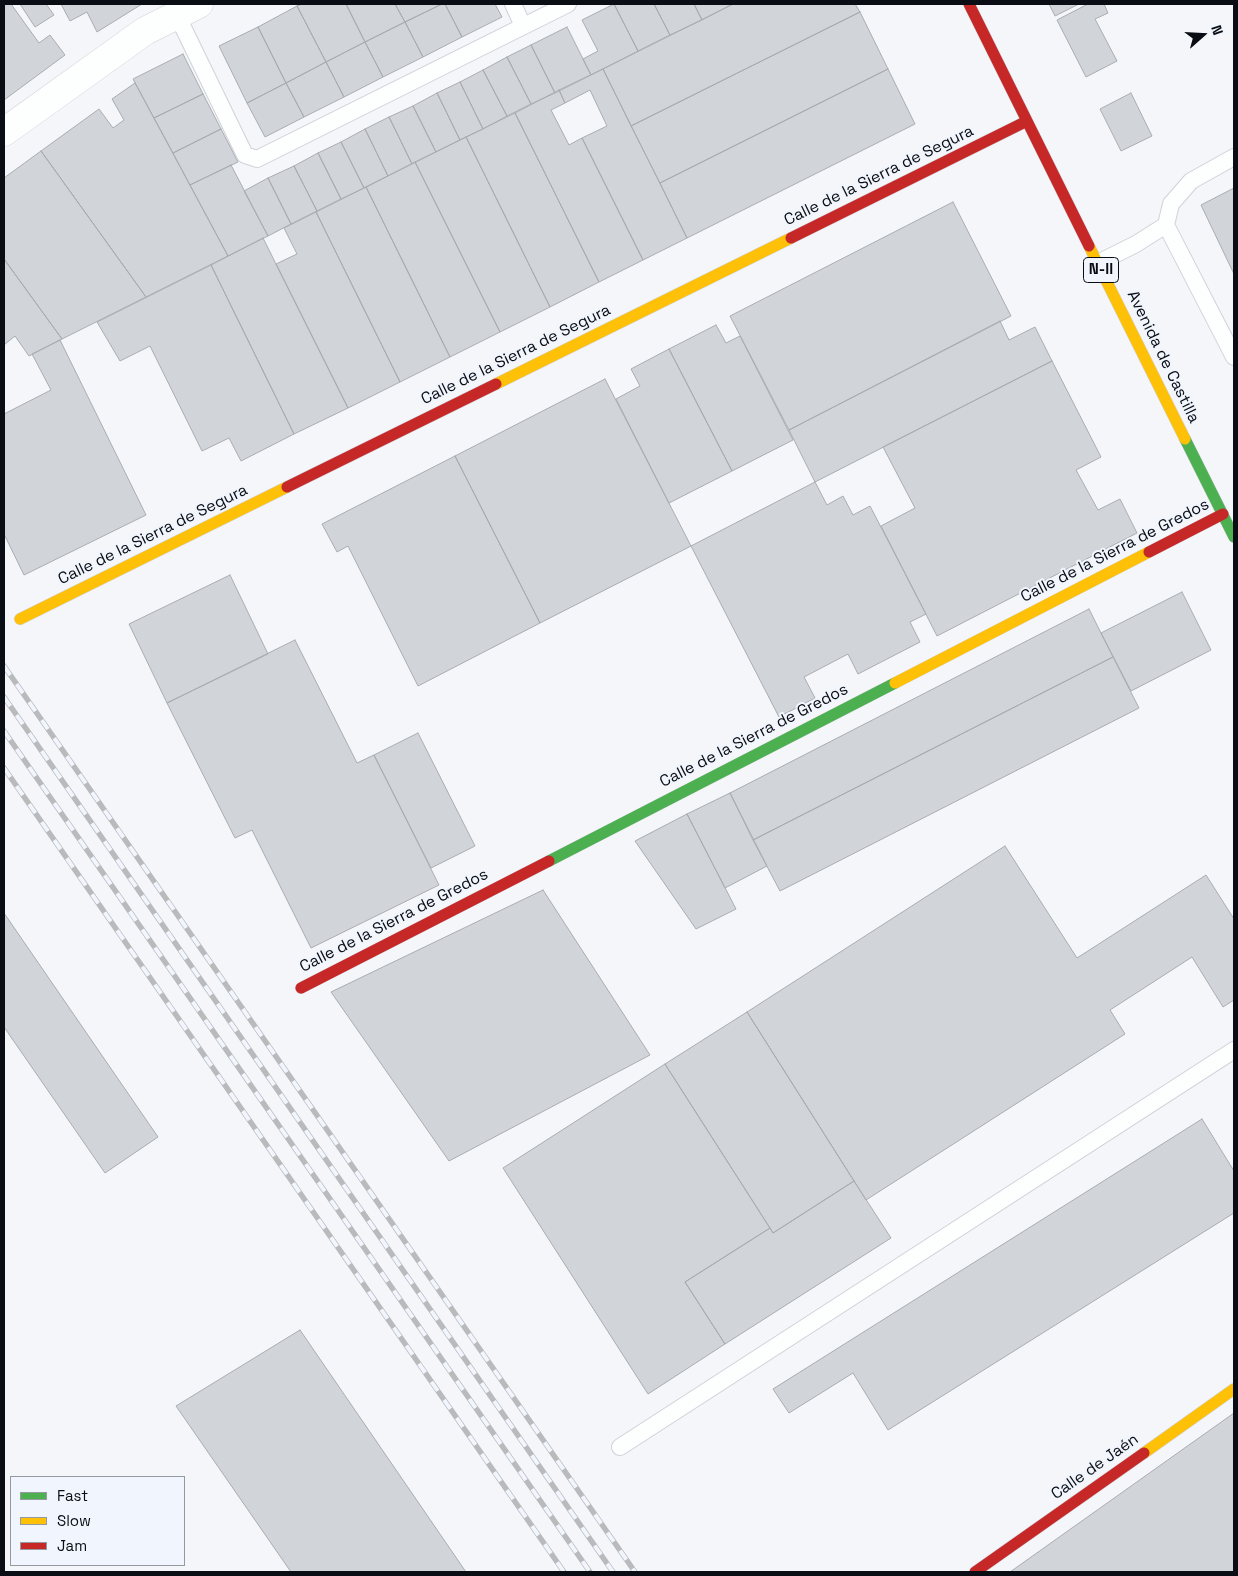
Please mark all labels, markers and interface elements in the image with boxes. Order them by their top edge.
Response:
north arrow [1178,10,1228,60]
text: N [1207,23,1227,37]
street label: Calle de la Sierra de Segura [781,122,977,230]
road number: N-II [1084,258,1118,282]
street label: Avenida de Castilla [1123,288,1203,426]
street label: Calle de la Sierra de Segura [418,301,614,409]
street label: Calle de la Sierra de Segura [55,481,251,589]
street label: Calle de la Sierra de Gredos [1018,495,1212,607]
street label: Calle de la Sierra de Gredos [657,680,851,792]
street label: Calle de la Sierra de Gredos [297,865,491,977]
street label: Calle de Jaén [1048,1430,1142,1504]
legend [10,1476,185,1566]
text: Fast [57,1486,88,1505]
text: Slow [57,1511,91,1530]
text: Jam [57,1536,87,1555]

